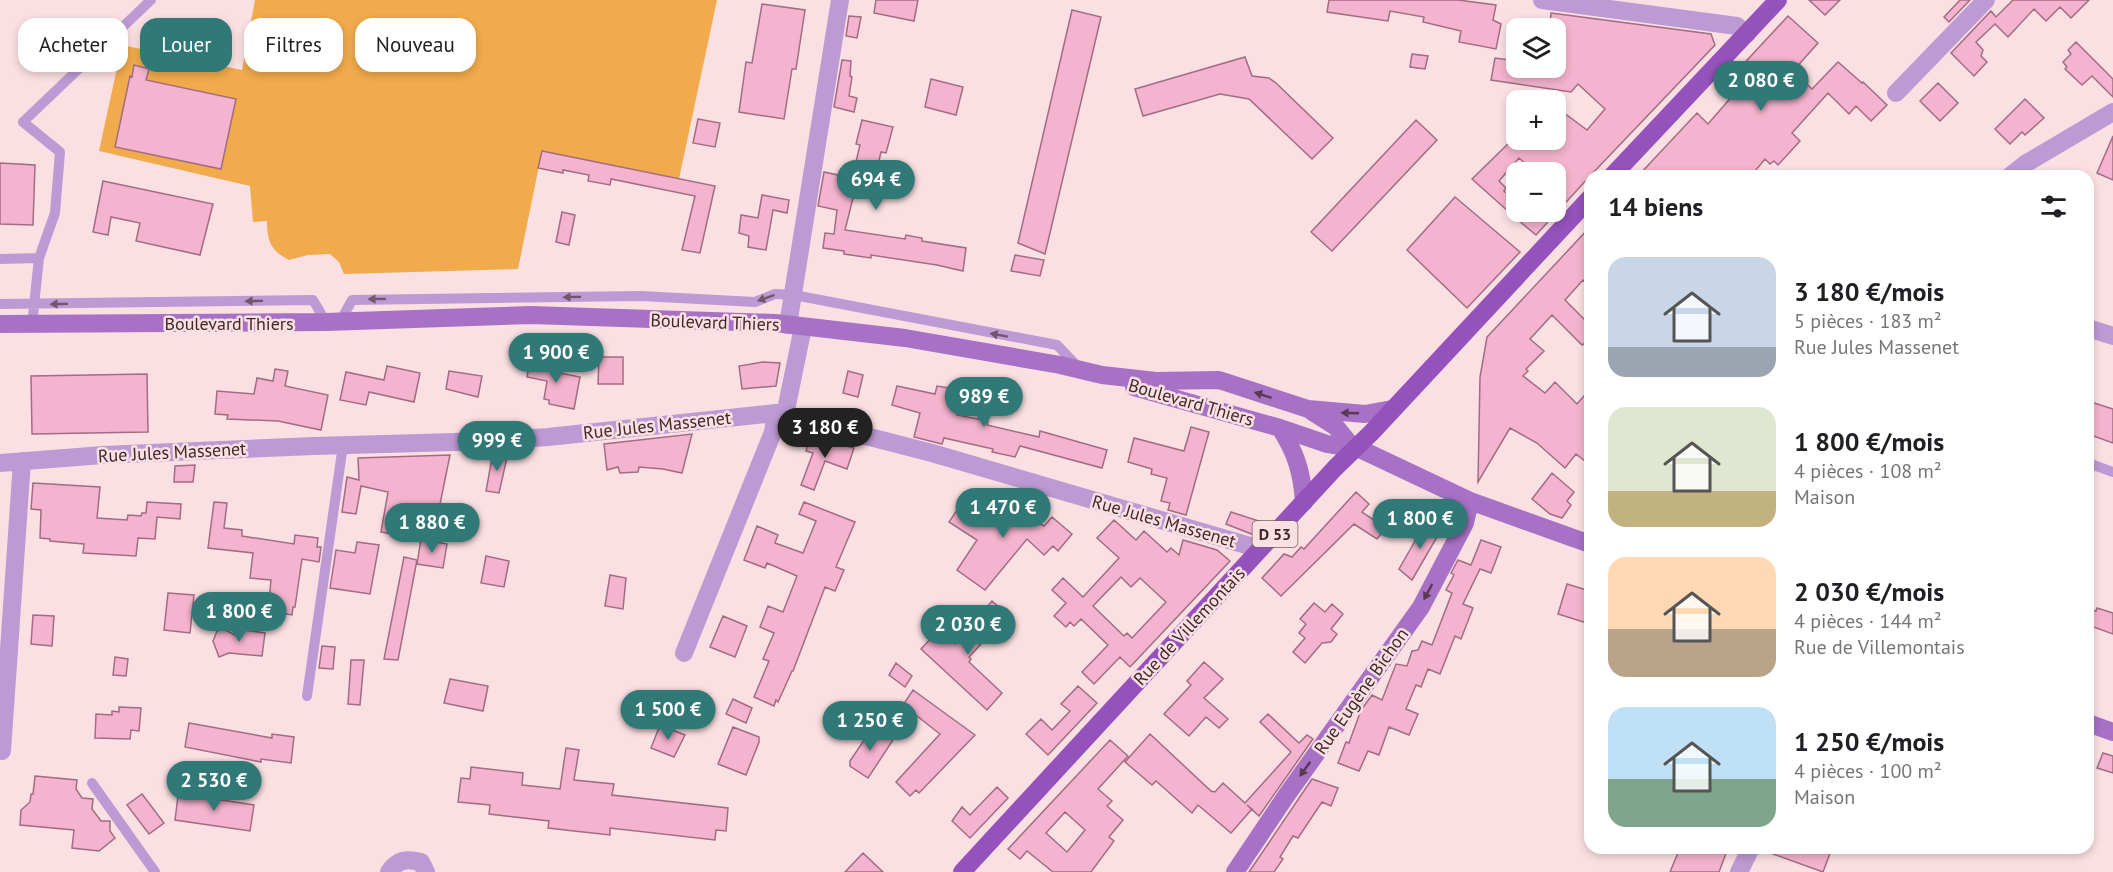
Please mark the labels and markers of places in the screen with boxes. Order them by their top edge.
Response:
pin: 2 080 € [1706,61,1816,112]
pin: 694 € [834,160,918,211]
pin: 1 900 € [501,333,611,384]
pin: 989 € [942,377,1026,428]
pin: 3 180 € [770,408,880,459]
pin: 999 € [455,421,539,472]
pin: 1 470 € [948,488,1058,539]
pin: 1 800 € [1365,499,1475,550]
pin: 1 880 € [377,503,487,554]
pin: 1 800 € [184,592,294,643]
pin: 2 030 € [913,605,1023,656]
pin: 1 500 € [613,690,723,741]
pin: 1 250 € [815,701,925,752]
pin: 2 530 € [159,761,269,812]

